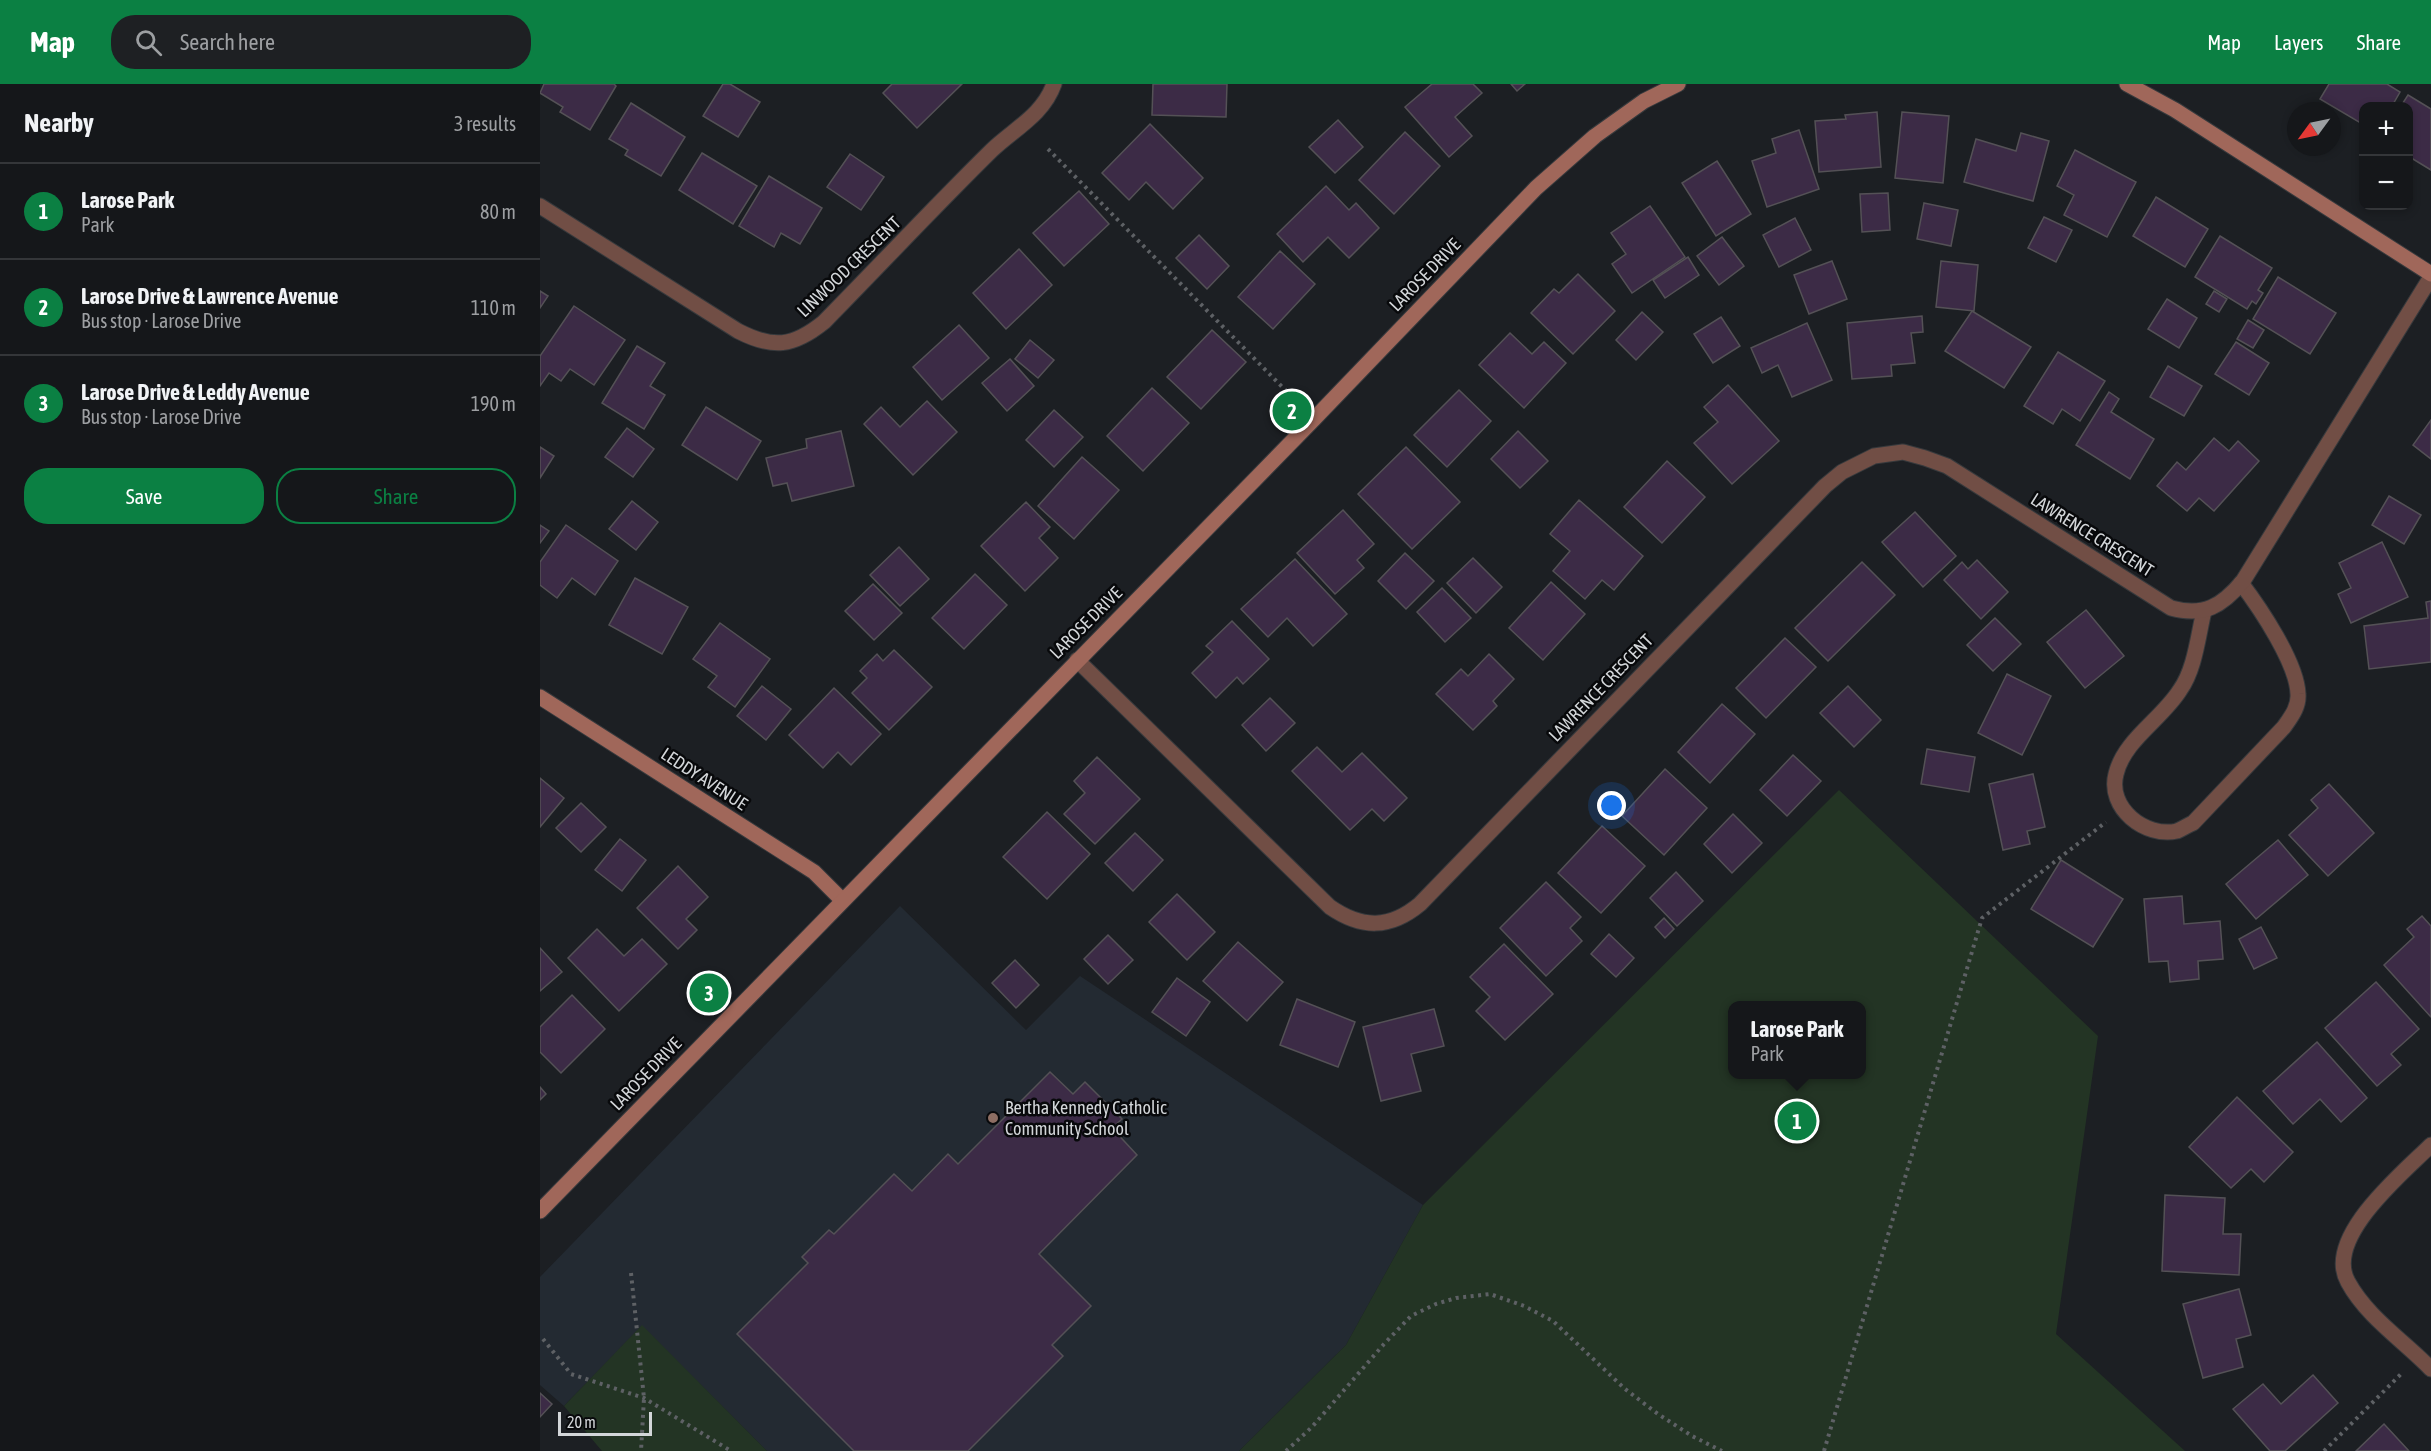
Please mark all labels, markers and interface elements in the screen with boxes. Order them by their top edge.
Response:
search box [111,15,531,69]
text: Map [30,26,75,58]
icon: search [132,26,165,59]
text: Search here [180,29,275,55]
text: Map [2207,30,2241,54]
text: Layers [2274,30,2324,54]
text: Share [2357,30,2401,54]
north arrow [2287,102,2341,156]
map controls [2359,102,2413,210]
button: + [2359,102,2413,156]
text: Nearby [24,108,94,138]
text: 3 results [454,112,516,135]
button: − [2359,156,2413,210]
text: Larose Park [81,187,174,213]
text: 1 [39,200,48,223]
text: 80 m [480,200,516,223]
street label: LINWOOD CRESCENT [793,212,905,321]
text: Park [81,213,114,236]
street label: LAROSE DRIVE [1385,234,1465,315]
text: Larose Drive & Lawrence Avenue [81,283,339,309]
text: 2 [39,296,48,319]
text: 110 m [471,296,516,319]
text: Bus stop · Larose Drive [81,309,241,332]
text: Larose Drive & Leddy Avenue [81,379,310,405]
pin: 2 [1272,388,1311,434]
text: 3 [39,392,48,415]
text: 190 m [471,392,516,415]
text: Bus stop · Larose Drive [81,405,241,428]
button: Save [24,468,264,524]
button: Share [276,468,516,524]
street label: LAWRENCE CRESCENT [2027,488,2158,581]
street label: LAROSE DRIVE [1045,582,1126,663]
street label: LAWRENCE CRESCENT [1544,630,1657,746]
street label: LEDDY AVENUE [657,743,752,814]
your location [1597,791,1626,820]
pin: 3 [690,970,728,1016]
popup [1728,1001,1866,1079]
text: Larose Park [1750,1016,1844,1042]
street label: LAROSE DRIVE [606,1033,686,1114]
text: Park [1750,1042,1784,1065]
place label: Bertha Kennedy Catholic Community School [1005,1097,1167,1139]
pin: 1 [1778,1098,1816,1144]
marker: Bertha Kennedy Catholic Community School [986,1111,1000,1125]
scale bar [558,1409,652,1436]
text: 20 m [567,1413,596,1431]

